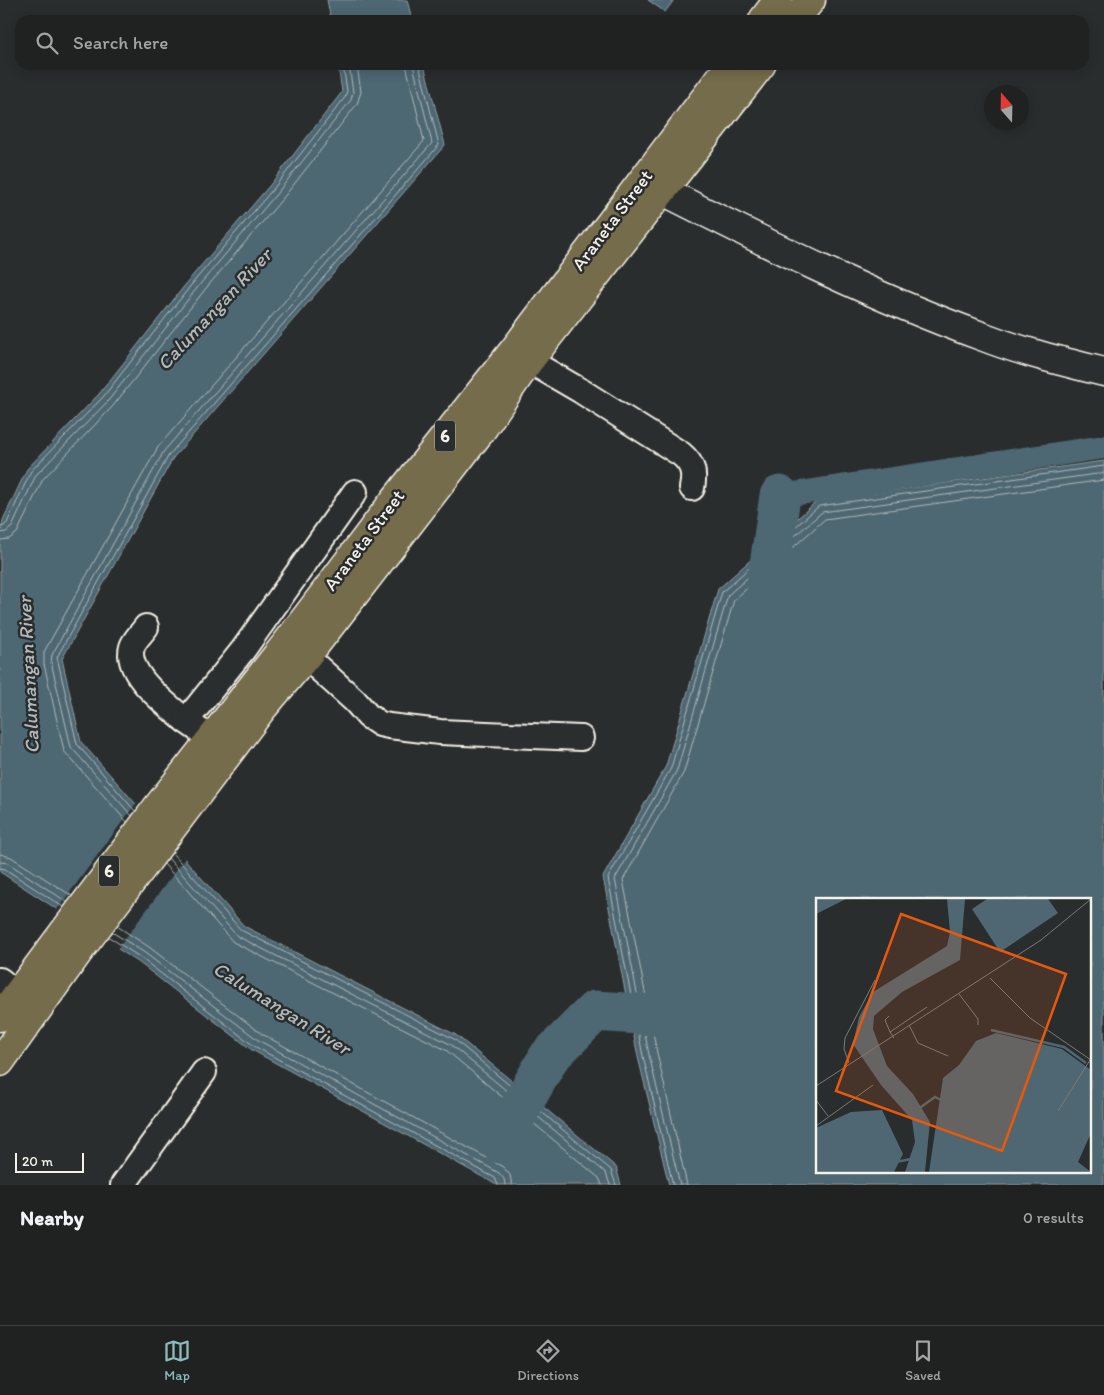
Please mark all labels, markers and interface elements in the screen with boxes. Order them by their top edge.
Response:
search box [15,15,1089,70]
icon: search [33,29,61,57]
text: Search here [73,31,168,54]
north arrow [984,85,1029,130]
street label: Araneta Street [567,165,657,275]
water label: Calumangan River [151,242,278,375]
road number: 6 [435,421,455,452]
street label: Araneta Street [319,485,409,595]
water label: Calumangan River [12,594,44,754]
road number: 6 [99,856,119,886]
inset map [816,898,1092,1172]
water label: Calumangan River [209,956,357,1061]
scale bar [15,1150,84,1173]
text: 20 m [22,1153,53,1170]
text: Nearby [20,1205,84,1230]
text: 0 results [1023,1208,1084,1227]
tab: Map [163,1337,191,1384]
tab: Directions [517,1337,579,1384]
tab: Saved [905,1337,941,1384]

